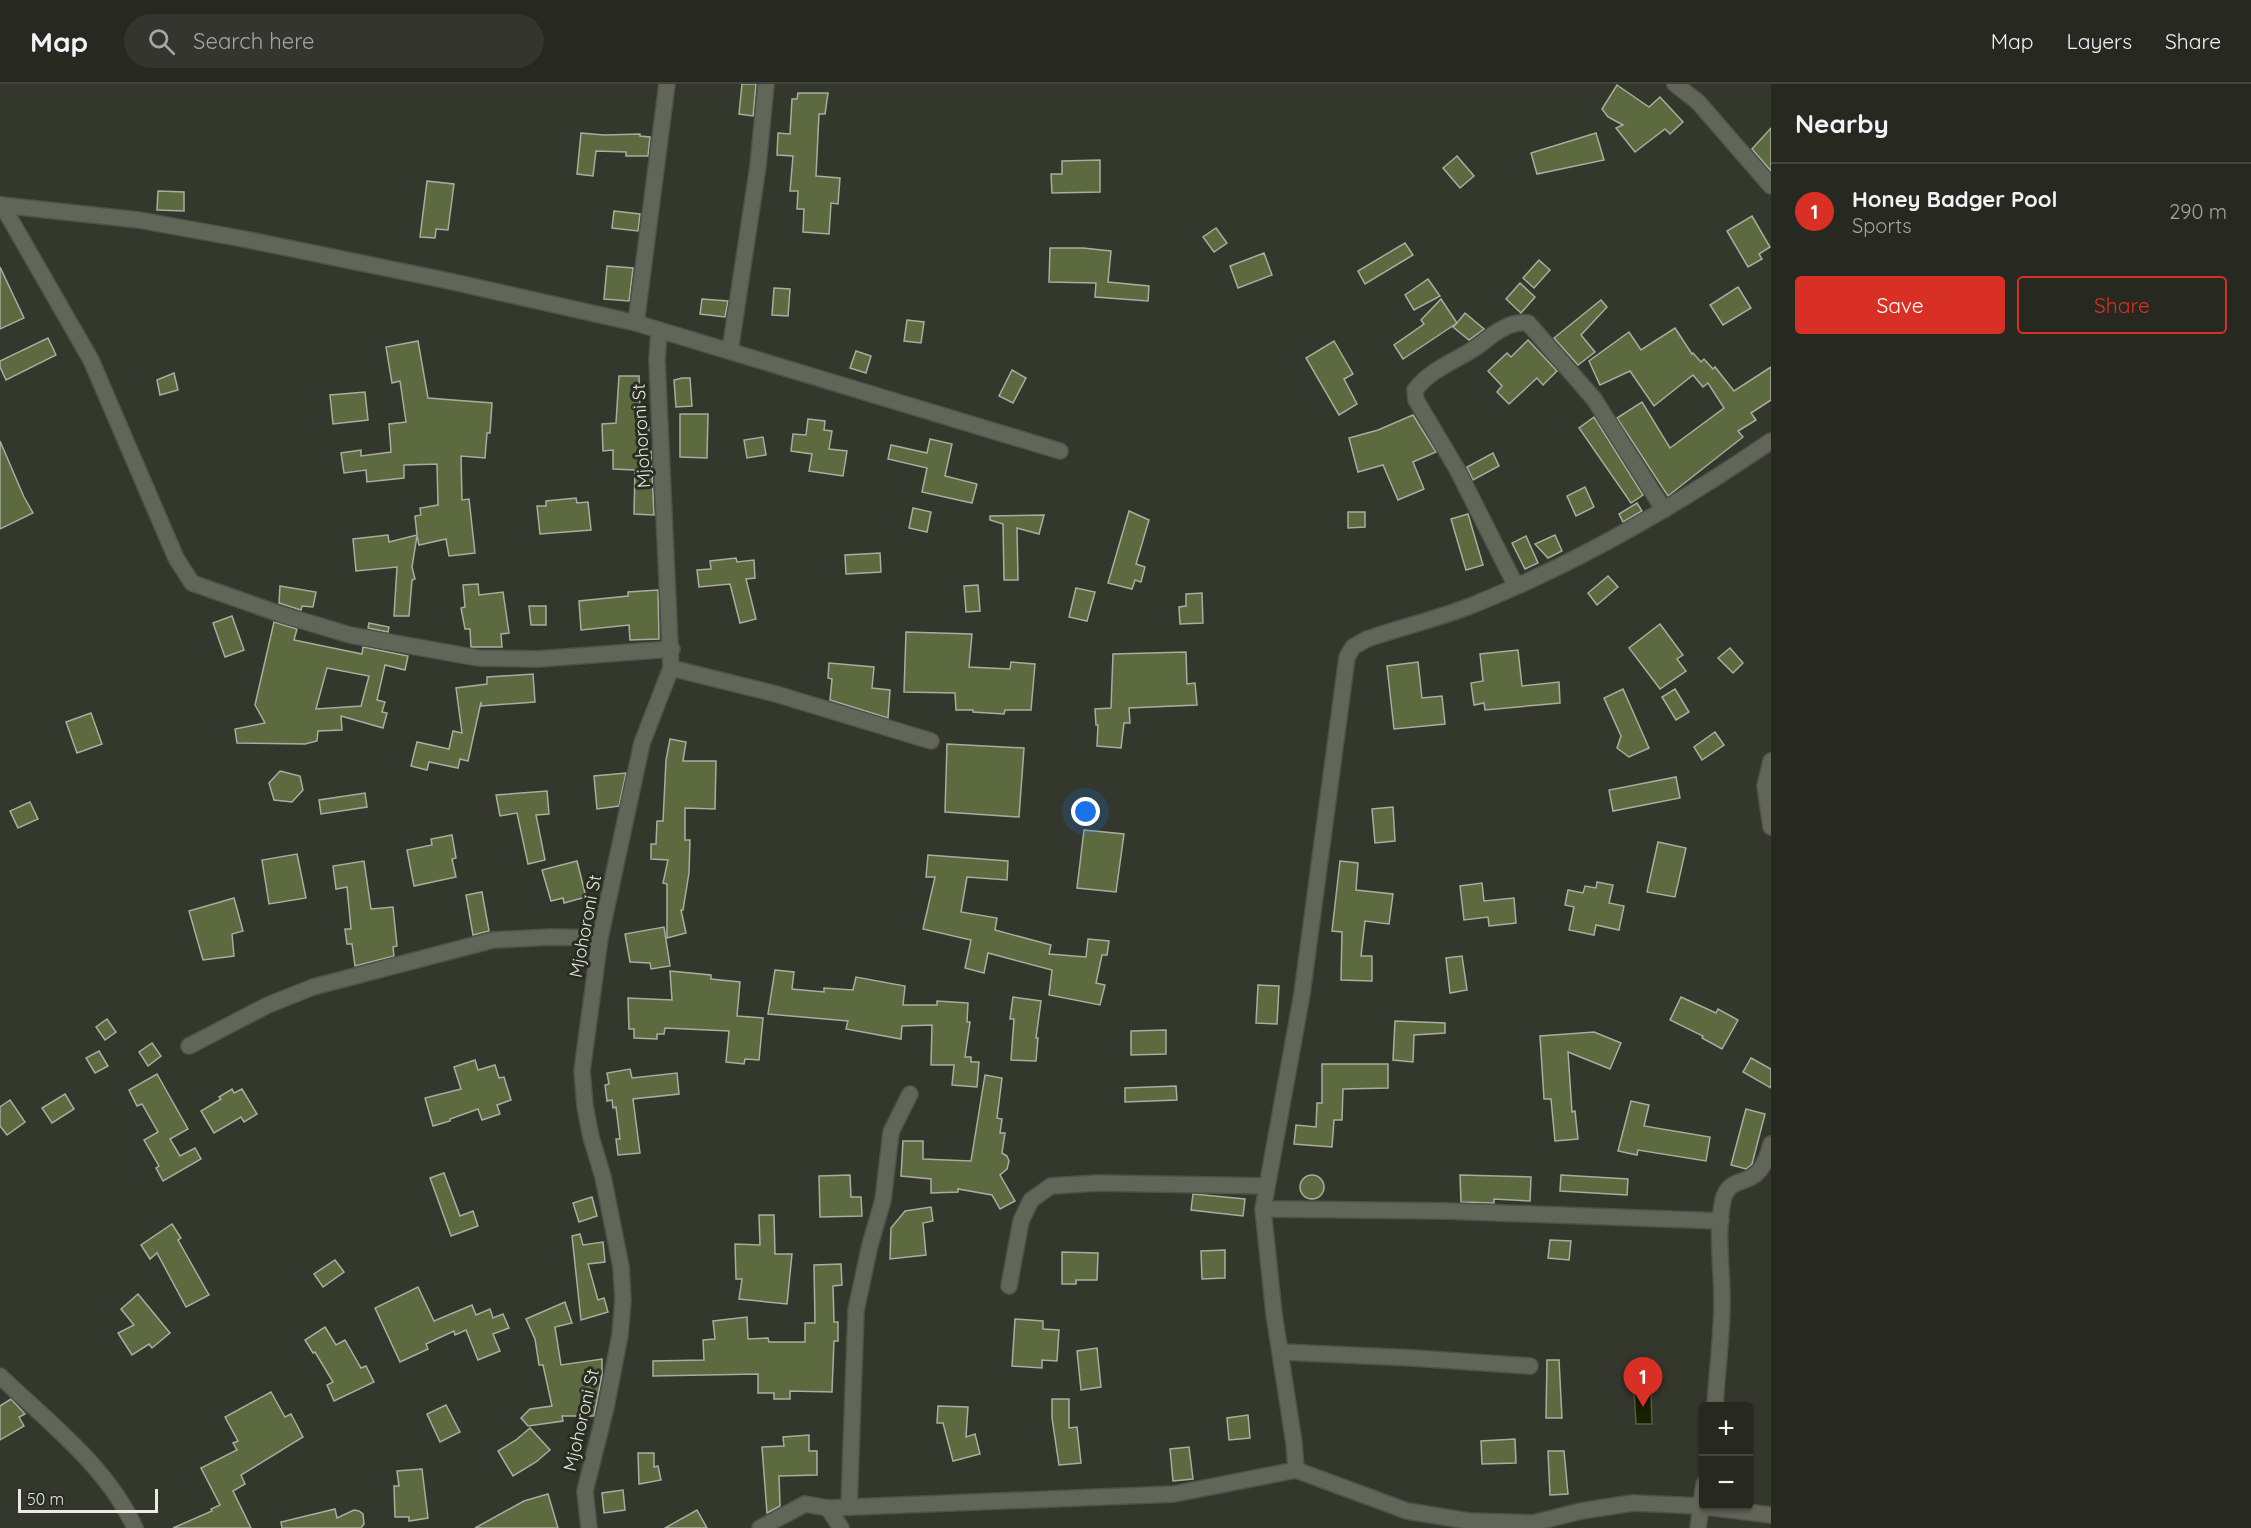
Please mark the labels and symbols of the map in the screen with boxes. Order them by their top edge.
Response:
street label: Mjohoroni St [627,383,655,489]
your location [1071,797,1100,826]
street label: Mjohoroni St [564,873,606,979]
pin: 1 [1624,1358,1662,1407]
street label: Mjohoroni St [558,1366,604,1474]
scale bar [18,1486,158,1514]

